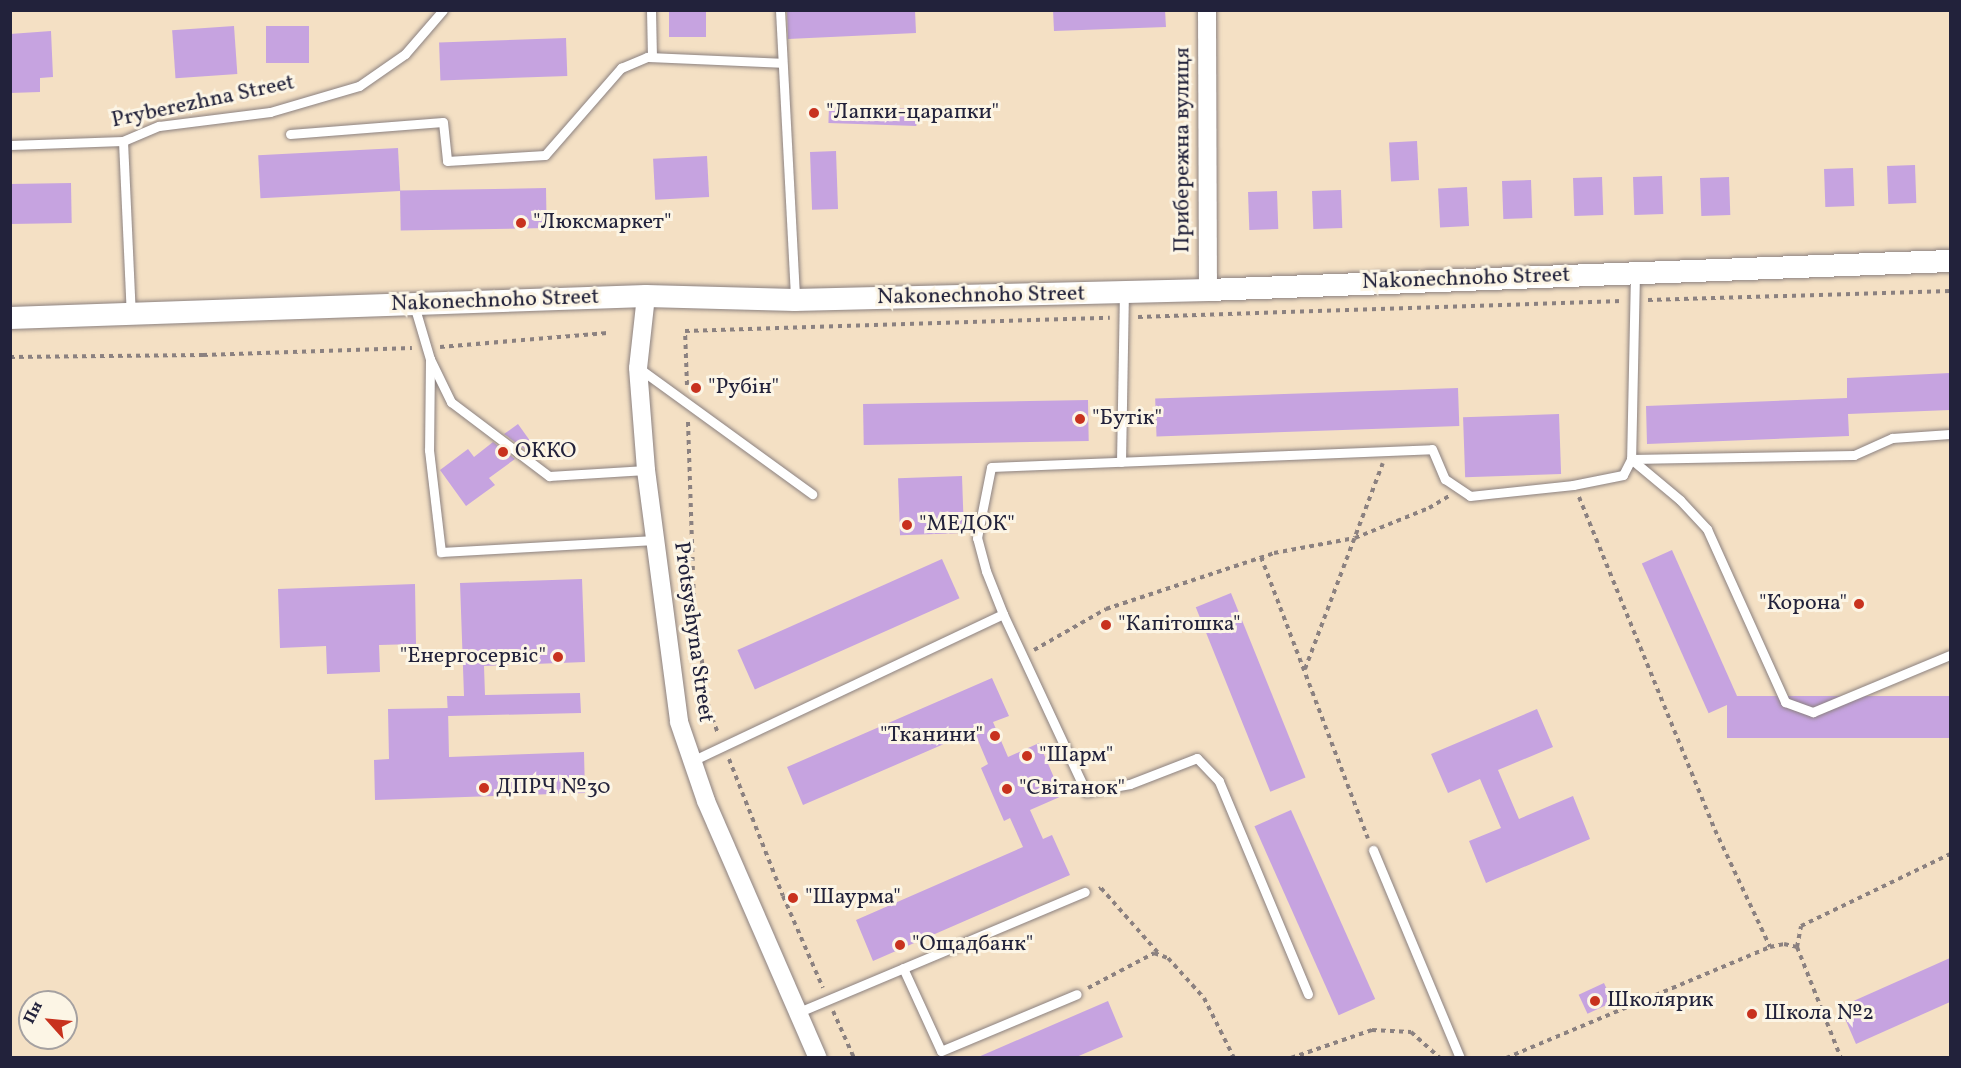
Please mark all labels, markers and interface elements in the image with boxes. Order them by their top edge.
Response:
street label: Прибережна вулиця [1170,47,1196,253]
street label: Pryberezhna Street [109,70,297,134]
place label: "Лапки-царапки" [826,100,999,126]
marker: "Лапки-царапки" [807,106,821,120]
place label: "Люксмаркет" [533,210,672,236]
marker: "Люксмаркет" [514,216,528,230]
street label: Nakonechnoho Street [1362,262,1570,296]
street label: Nakonechnoho Street [877,281,1085,311]
street label: Nakonechnoho Street [391,284,599,318]
place label: "Рубін" [708,375,779,401]
marker: "Рубін" [689,381,703,395]
place label: "Бутік" [1092,406,1162,432]
marker: "Бутік" [1073,412,1087,426]
place label: ОККО [515,439,576,465]
marker: ОККО [496,445,510,459]
place label: "МЕДОК" [919,512,1015,538]
marker: "МЕДОК" [900,518,914,532]
street label: Protsyshyna Street [667,540,719,724]
place label: "Корона" [1759,591,1847,617]
marker: "Корона" [1852,597,1866,611]
place label: "Капітошка" [1118,612,1241,638]
marker: "Капітошка" [1099,618,1113,632]
place label: "Енергосервіс" [400,644,546,670]
marker: "Енергосервіс" [551,650,565,664]
place label: "Тканини" [880,723,983,749]
marker: "Тканини" [988,729,1002,743]
place label: "Шарм" [1039,743,1113,769]
marker: "Шарм" [1020,749,1034,763]
place label: ДПРЧ №30 [496,775,611,801]
place label: "Світанок" [1019,776,1125,802]
marker: ДПРЧ №30 [477,781,491,795]
marker: "Світанок" [1000,782,1014,796]
place label: "Шаурма" [805,885,901,911]
marker: "Шаурма" [786,891,800,905]
place label: "Ощадбанк" [912,932,1033,958]
marker: "Ощадбанк" [893,938,907,952]
place label: Школярик [1607,988,1714,1014]
north arrow [18,990,78,1050]
marker: Школярик [1588,994,1602,1008]
text: Пн [19,998,49,1028]
place label: Школа №2 [1764,1001,1874,1027]
marker: Школа №2 [1745,1007,1759,1021]

